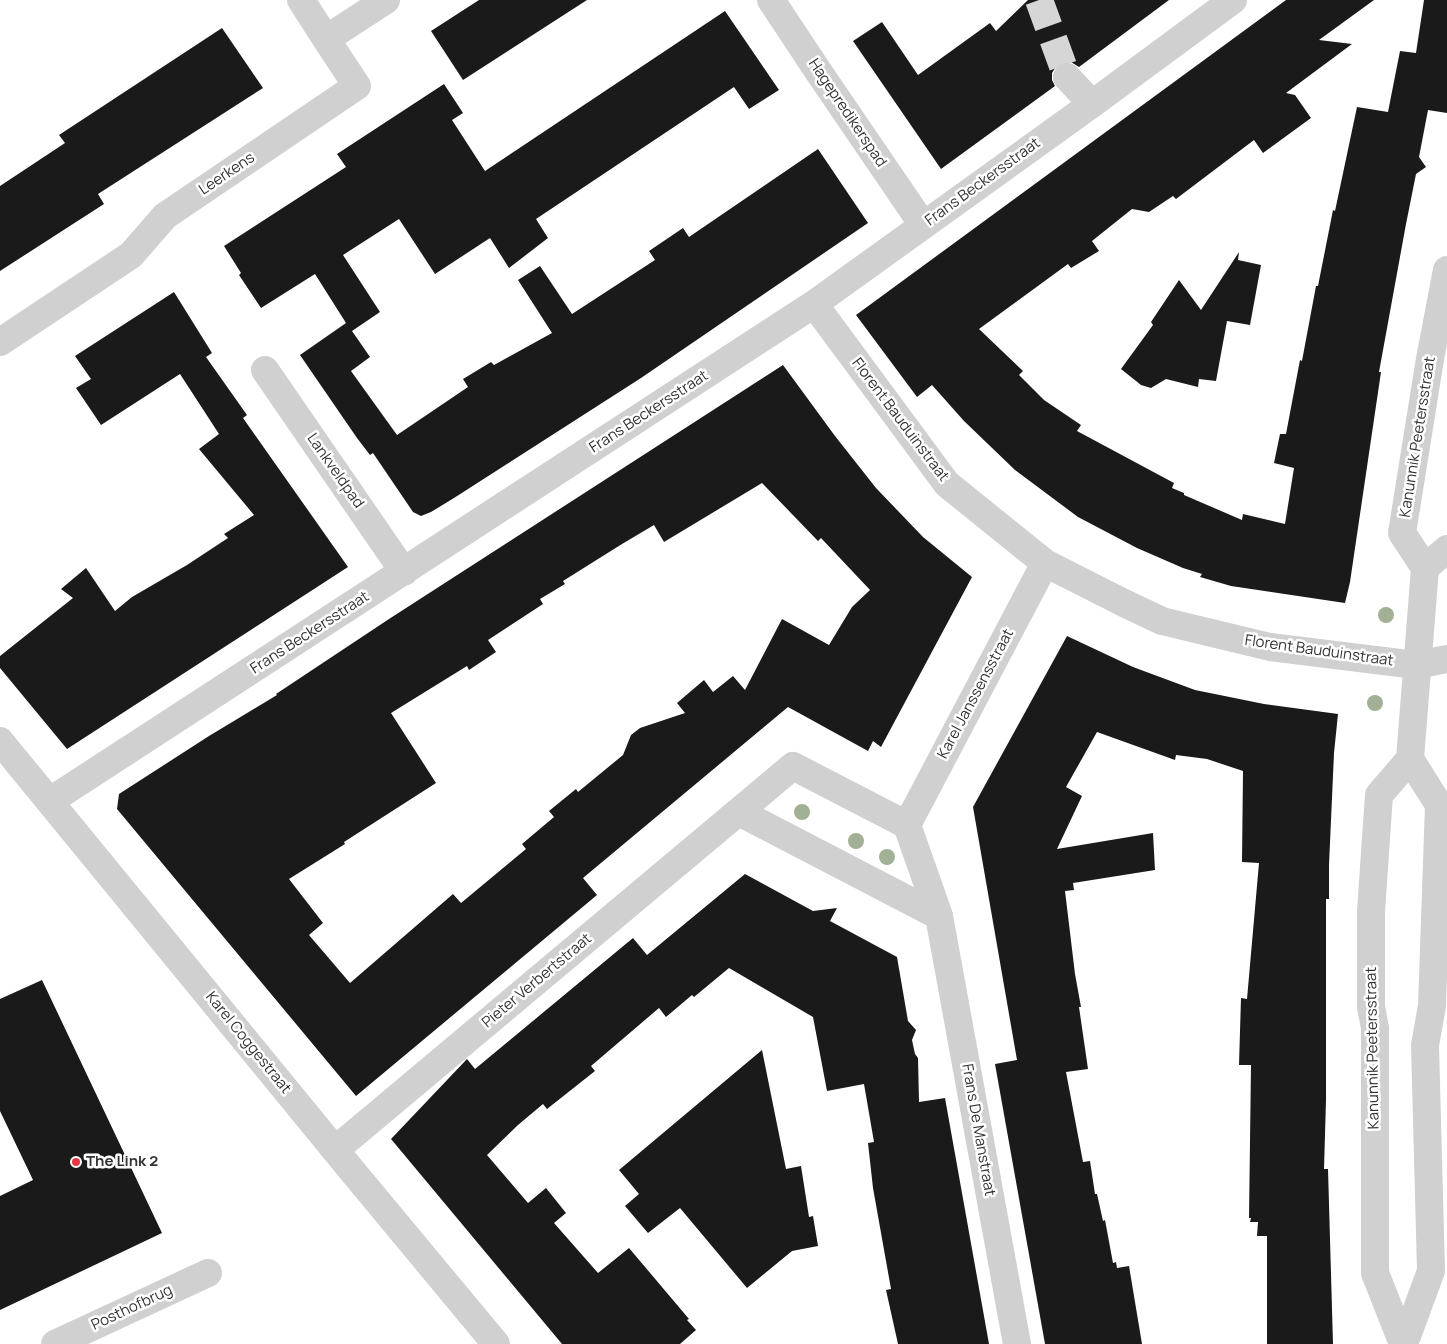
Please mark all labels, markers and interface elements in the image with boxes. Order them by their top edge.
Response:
street label: Hagepredikerspad [804,56,890,170]
street label: Frans Beckersstraat [922,134,1044,230]
street label: Leerkens [196,149,258,199]
street label: Florent Bauduinstraat [848,355,952,485]
street label: Kanunnik Peetersstraat [1396,355,1440,519]
street label: Frans Beckersstraat [586,367,712,457]
street label: Lankveldpad [303,430,367,512]
street label: Frans Beckersstraat [247,588,373,678]
street label: Karel Janssensstraat [934,626,1018,762]
street label: Florent Bauduinstraat [1243,632,1395,670]
street label: Pieter Verbertstraat [479,930,595,1032]
street label: Kanunnik Peetersstraat [1363,967,1383,1129]
street label: Karel Coggestraat [201,989,295,1097]
street label: Frans De Manstraat [957,1062,999,1198]
place label: The Link 2 [86,1153,158,1171]
marker: The Link 2 [70,1156,82,1168]
street label: Posthofbrug [89,1281,175,1335]

